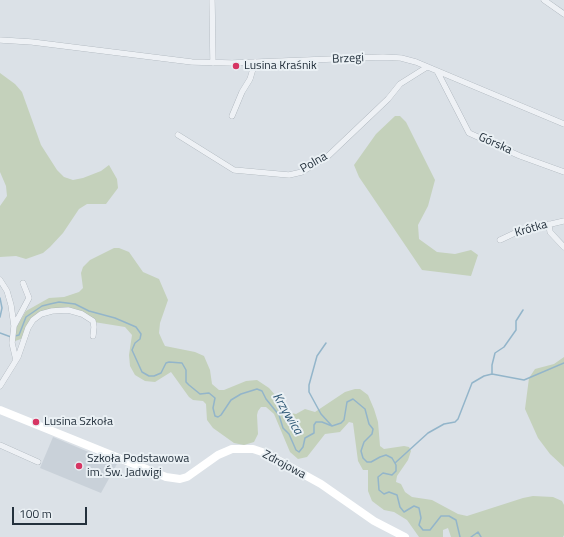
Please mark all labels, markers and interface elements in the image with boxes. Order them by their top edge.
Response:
street label: Brzegi [332,51,364,67]
place label: Lusina Kraśnik [244,59,317,73]
marker: Lusina Kraśnik [231,61,241,71]
street label: Górska [476,130,514,158]
street label: Polna [298,150,330,176]
street label: Krótka [513,218,549,240]
water label: Krzywica [268,390,306,438]
place label: Lusina Szkoła [44,415,113,429]
marker: Lusina Szkoła [31,417,41,427]
street label: Zdrojowa [260,448,308,482]
place label: Szkoła Podstawowa im. Św. Jadwigi [87,452,189,480]
marker: Szkoła Podstawowa im. Św. Jadwigi [74,461,84,471]
scale bar [14,499,89,525]
text: 100 m [19,504,52,523]

